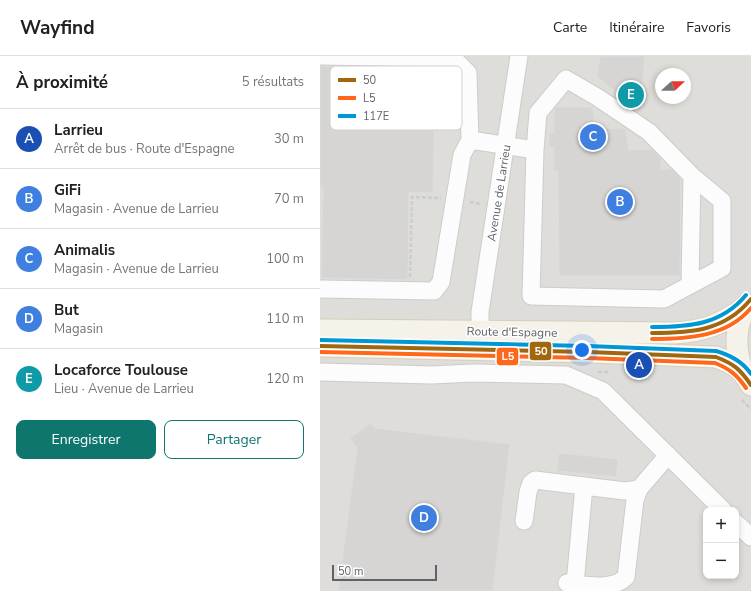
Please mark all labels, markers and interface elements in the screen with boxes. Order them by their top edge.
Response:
text: Wayfind [20,15,95,41]
text: Carte [553,18,587,37]
text: Itinéraire [609,18,664,37]
text: Favoris [686,18,731,37]
legend [330,66,462,130]
north arrow [655,68,691,104]
text: À proximité [16,71,108,94]
text: 5 résultats [242,73,304,91]
text: 50 [363,73,377,88]
pin: E [618,80,644,110]
text: L5 [363,91,376,106]
text: 117E [363,109,389,124]
text: Larrieu [54,120,103,140]
pin: C [580,122,606,152]
text: A [24,130,34,148]
text: 30 m [274,130,304,148]
text: Arrêt de bus · Route d'Espagne [54,140,235,158]
street label: Avenue de Larrieu [483,143,515,243]
text: GiFi [54,180,81,200]
pin: B [607,187,633,217]
text: B [25,190,33,208]
text: 70 m [274,190,304,208]
text: Magasin · Avenue de Larrieu [54,200,219,218]
text: Animalis [54,240,115,260]
text: C [25,250,33,268]
text: 100 m [266,250,304,268]
text: Magasin · Avenue de Larrieu [54,260,219,278]
text: But [54,300,79,320]
text: D [24,310,34,328]
text: 110 m [266,310,304,328]
text: Magasin [54,320,103,338]
street label: Route d'Espagne [466,323,558,341]
your location [572,340,592,360]
line badge: 50 [529,341,552,361]
text: 50 [534,344,548,359]
line badge: L5 [496,347,519,366]
text: L5 [502,349,515,364]
pin: A [626,350,652,380]
text: Locaforce Toulouse [54,360,188,380]
text: E [25,370,33,388]
text: 120 m [266,370,304,388]
text: Lieu · Avenue de Larrieu [54,380,194,398]
button: Enregistrer [16,420,156,459]
button: Partager [164,420,304,459]
pin: D [411,503,437,533]
map controls [703,507,739,579]
button: + [703,507,739,543]
button: − [703,543,739,579]
scale bar [332,563,437,582]
text: 50 m [338,564,363,579]

